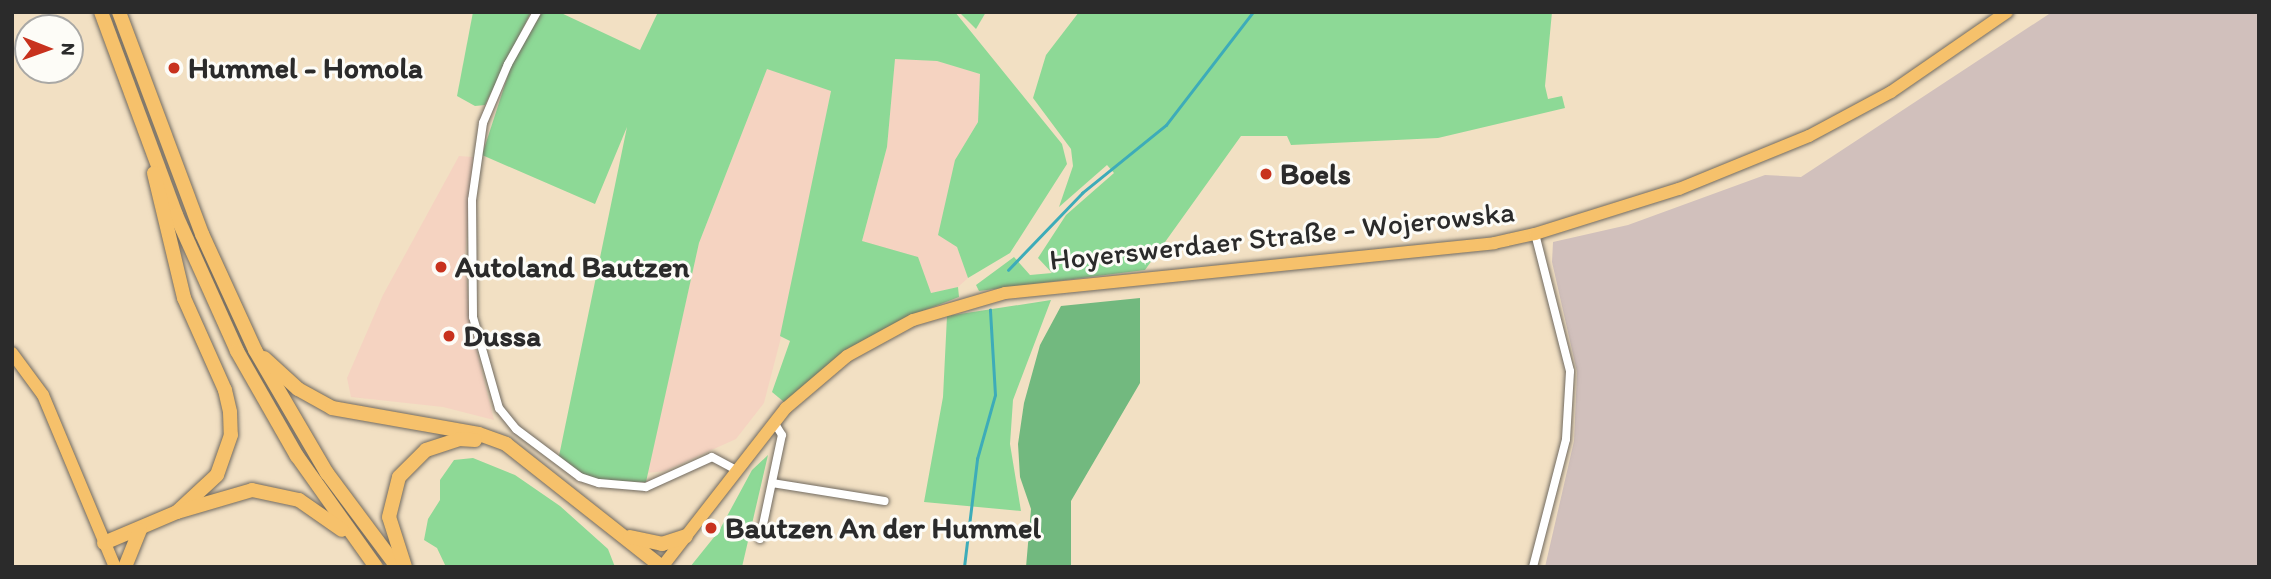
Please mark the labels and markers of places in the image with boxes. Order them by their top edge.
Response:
place label: Hummel - Homola [188,50,424,86]
marker: Hummel - Homola [166,60,182,76]
place label: Boels [1280,156,1351,192]
marker: Boels [1258,166,1274,182]
place label: Autoland Bautzen [455,249,689,285]
marker: Autoland Bautzen [433,259,449,275]
place label: Dussa [463,318,541,354]
marker: Dussa [441,328,457,344]
place label: Bautzen An der Hummel [725,510,1041,546]
marker: Bautzen An der Hummel [703,520,719,536]

